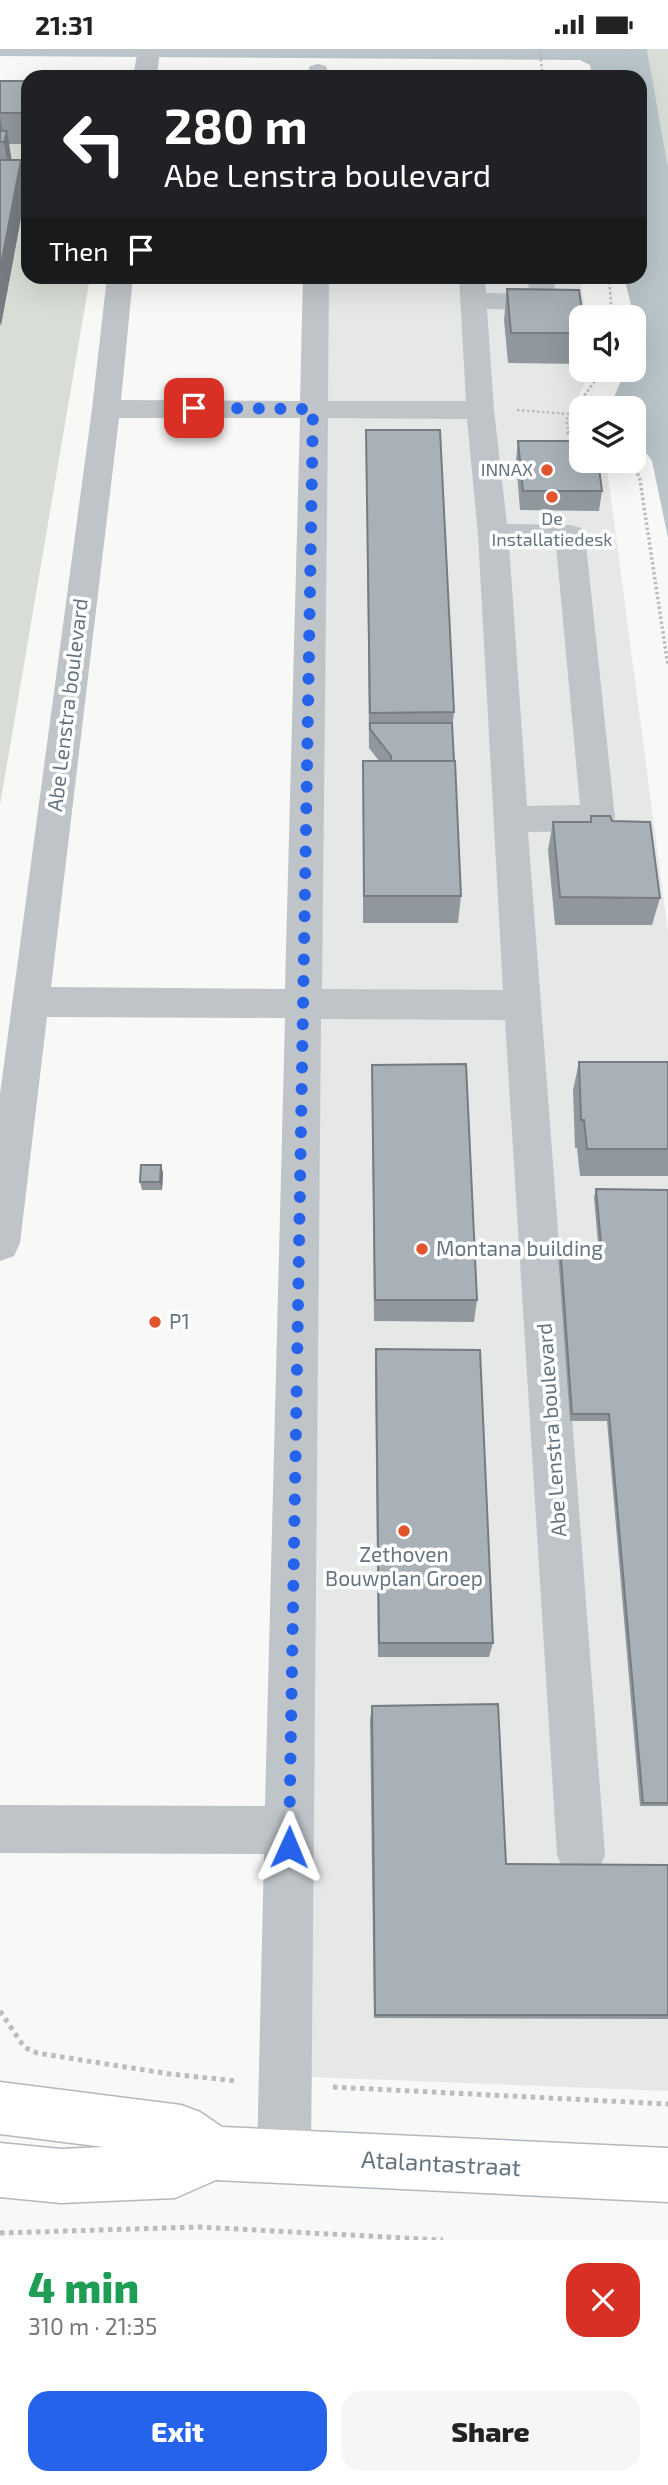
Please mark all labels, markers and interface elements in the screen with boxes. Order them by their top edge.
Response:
text: 21:31 [35,9,94,40]
text: 280 m [164,95,308,154]
icon: left [49,98,140,189]
text: Abe Lenstra boulevard [164,155,491,193]
icon: arrive [122,231,160,269]
text: Then [49,235,108,266]
map controls [569,305,646,473]
button: sound [569,305,646,382]
pin [164,378,224,438]
icon: arrive [175,389,213,427]
button: layers [569,396,646,473]
place label: INNAX [481,458,533,480]
marker: INNAX [539,462,555,478]
marker: De Installatiedesk [544,489,560,505]
place label: De Installatiedesk [492,507,612,550]
street label: Abe Lenstra boulevard [41,597,92,813]
place label: Montana building [436,1235,603,1260]
marker: Montana building [414,1241,430,1257]
place label: P1 [169,1308,190,1333]
marker: P1 [147,1314,163,1330]
street label: Abe Lenstra boulevard [531,1322,570,1538]
marker: Zethoven Bouwplan Groep [396,1523,412,1539]
place label: Zethoven Bouwplan Groep [325,1541,483,1590]
position arrow [252,1810,326,1884]
street label: Atalantastraat [360,2144,522,2181]
text: 4 min [28,2261,139,2311]
button: close [566,2263,640,2337]
text: 310 m · 21:35 [28,2312,157,2340]
button: Exit [28,2391,327,2471]
button: Share [341,2391,640,2471]

